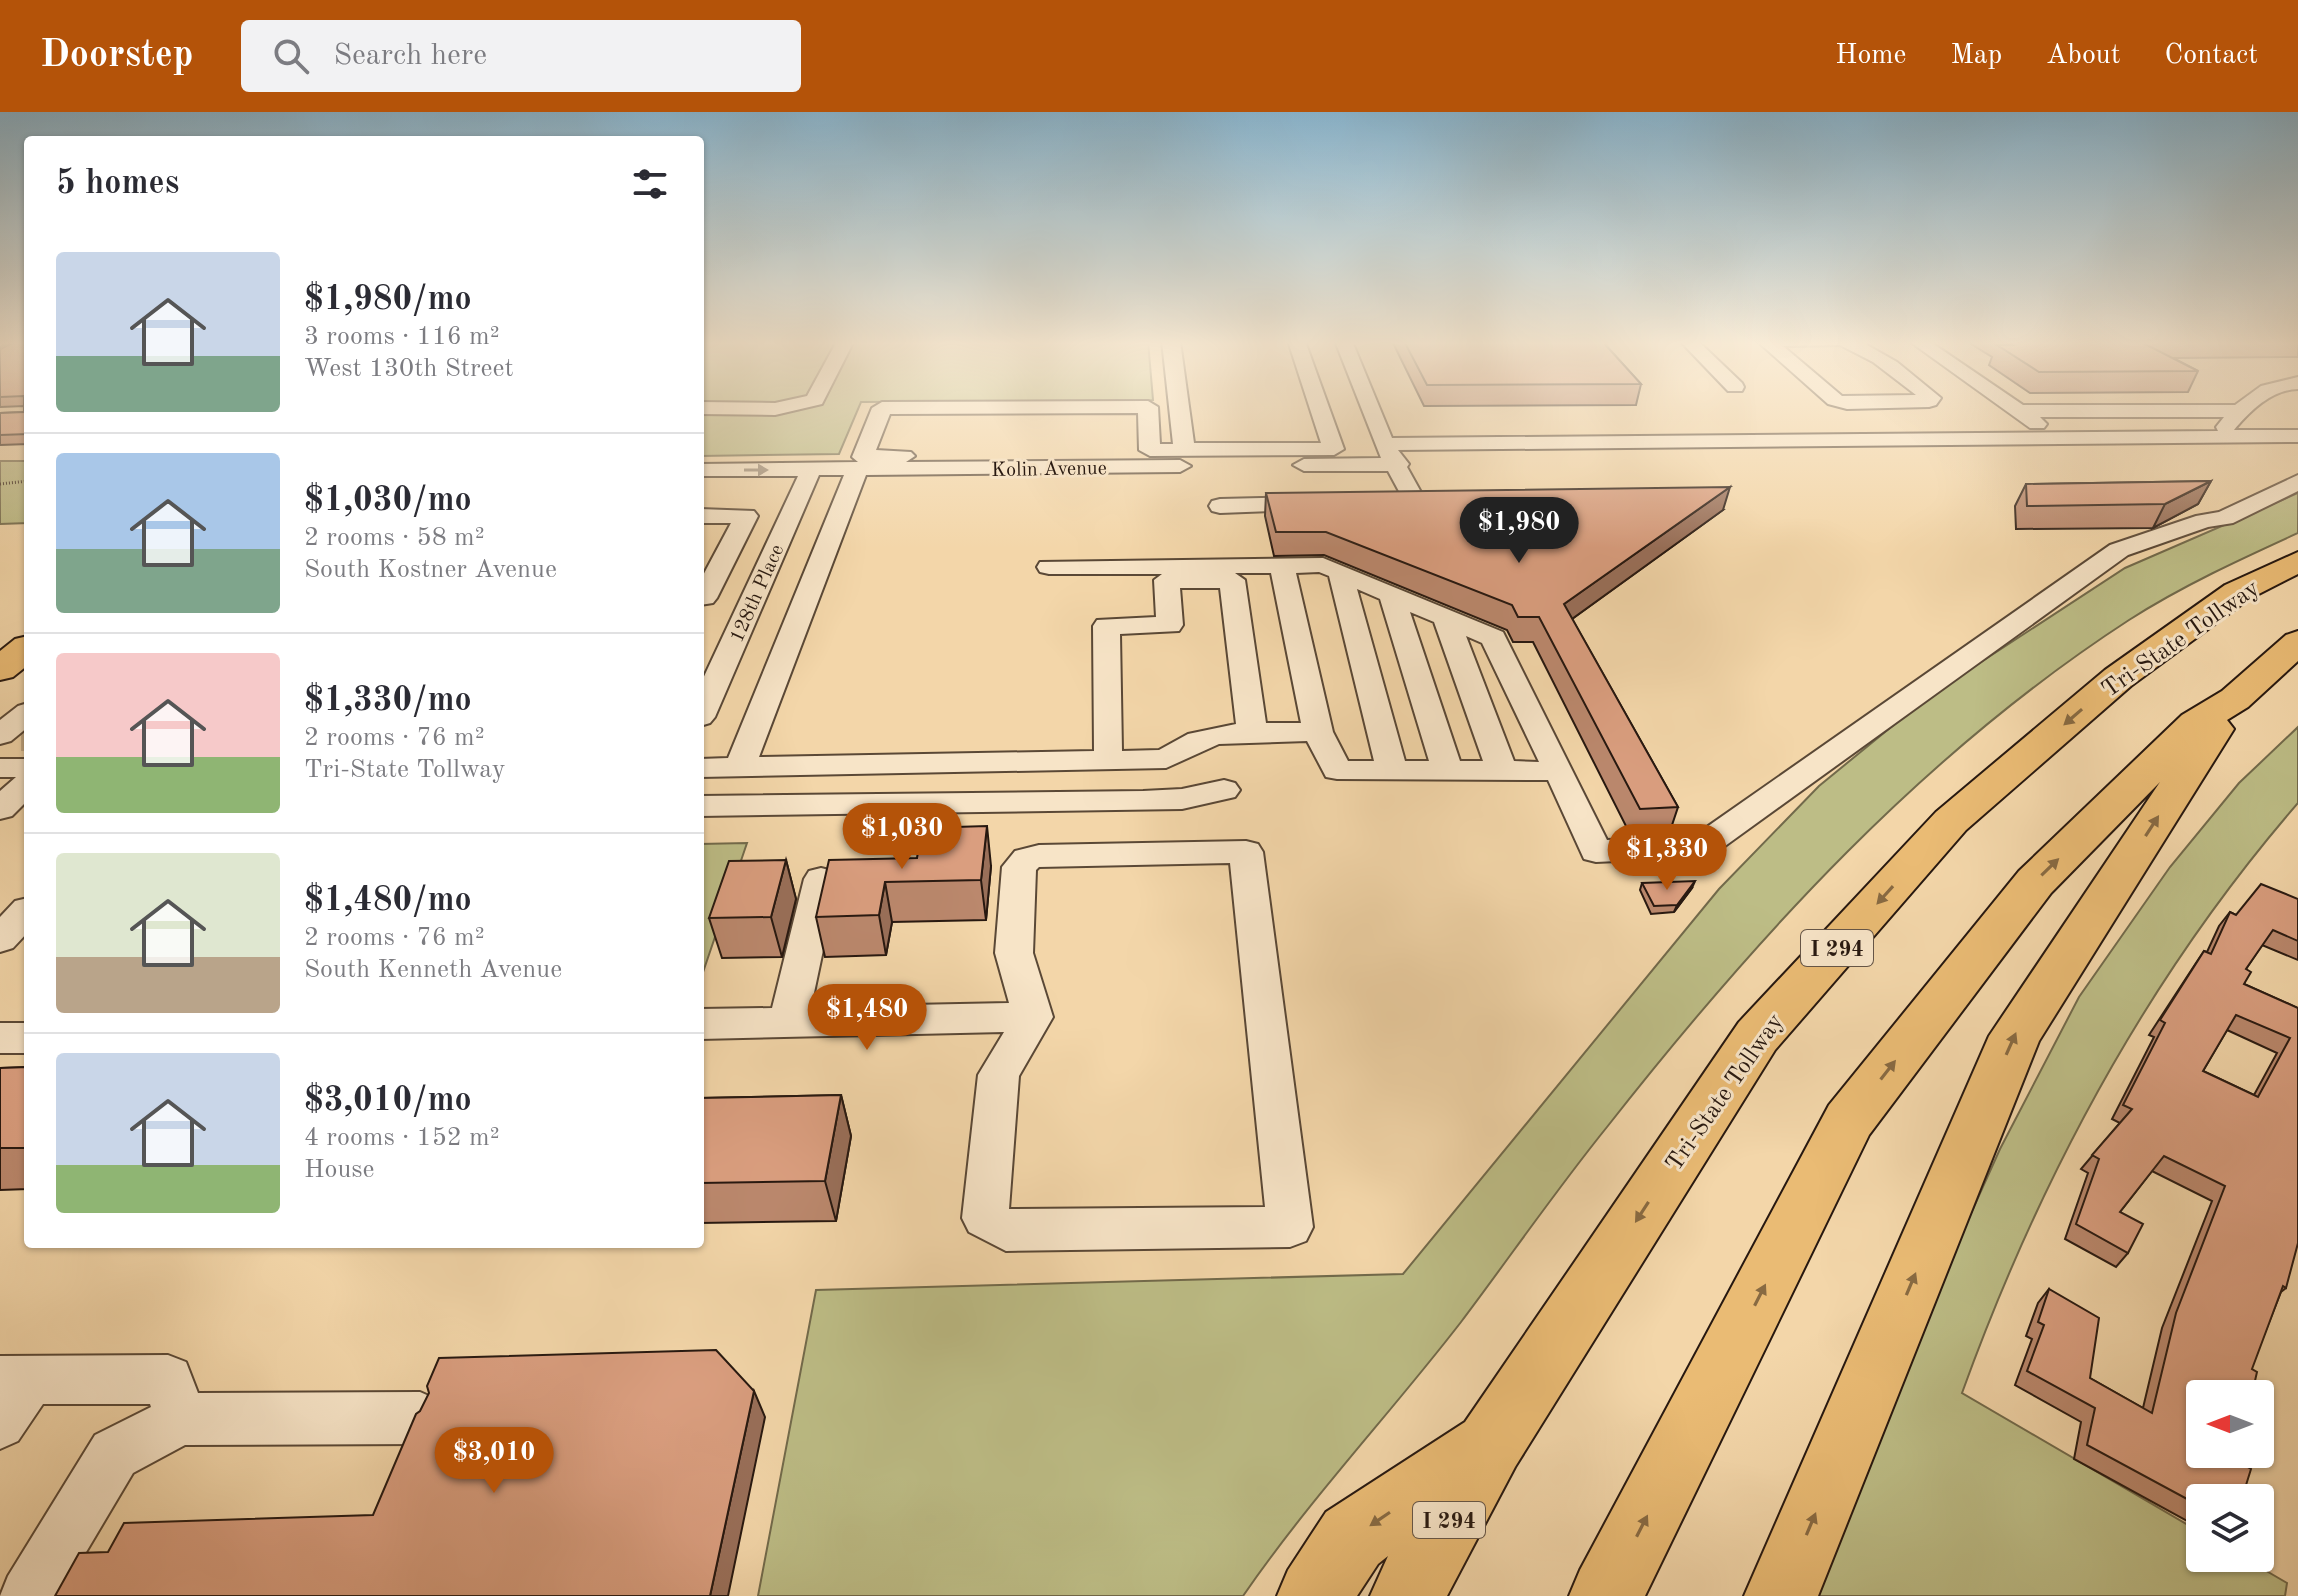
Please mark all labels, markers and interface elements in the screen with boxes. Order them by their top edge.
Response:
search box [241,20,801,92]
icon: search [269,34,313,78]
text: Doorstep [40,37,193,75]
text: Search here [333,41,487,71]
text: Home [1835,42,1906,70]
text: Map [1950,42,2002,70]
text: About [2046,42,2121,70]
text: Contact [2165,42,2258,70]
icon: filters [628,162,672,206]
text: 5 homes [56,167,179,201]
text: $1,980/mo [304,283,472,317]
icon: home [120,284,216,380]
text: 3 rooms · 116 m² [304,324,500,350]
text: West 130th Street [304,356,514,382]
street label: Kolin Avenue [991,459,1107,481]
one-way arrow [744,464,769,476]
text: $1,030/mo [304,484,472,518]
icon: home [120,485,216,581]
pin: $1,980 [1454,497,1584,565]
text: $1,980 [1478,510,1560,536]
text: 2 rooms · 58 m² [304,525,485,551]
street label: 128th Place [727,542,788,646]
text: South Kostner Avenue [304,557,557,583]
street label: Tri-State Tollway [2098,576,2264,703]
text: $1,330/mo [304,684,472,718]
icon: home [120,685,216,781]
one-way arrow [2063,707,2083,725]
text: 2 rooms · 76 m² [304,725,485,751]
text: Tri-State Tollway [304,757,506,783]
pin: $1,030 [837,803,967,871]
one-way arrow [2144,815,2159,836]
text: $1,030 [861,816,943,842]
pin: $1,330 [1602,824,1732,892]
text: $1,330 [1626,837,1708,863]
one-way arrow [2040,858,2059,876]
text: $1,480/mo [304,884,472,918]
icon: home [120,885,216,981]
one-way arrow [1876,885,1894,904]
text: 2 rooms · 76 m² [304,925,485,951]
road number: I 294 [1801,930,1873,966]
text: South Kenneth Avenue [304,957,562,983]
pin: $1,480 [802,984,932,1052]
text: $1,480 [826,997,908,1023]
street label: Tri-State Tollway [1662,1010,1789,1176]
one-way arrow [2005,1033,2018,1056]
one-way arrow [1879,1060,1896,1080]
text: $3,010/mo [304,1084,472,1118]
icon: home [120,1085,216,1181]
text: 4 rooms · 152 m² [304,1125,500,1151]
text: House [304,1157,375,1183]
one-way arrow [1635,1201,1650,1222]
one-way arrow [1905,1272,1918,1296]
one-way arrow [1753,1283,1766,1306]
north arrow [2186,1380,2274,1468]
map controls [2186,1380,2274,1572]
pin: $3,010 [429,1427,559,1495]
text: $3,010 [453,1440,535,1466]
button: layers [2186,1484,2274,1572]
road number: I 294 [1413,1502,1485,1538]
one-way arrow [1370,1511,1391,1526]
one-way arrow [1805,1512,1818,1536]
one-way arrow [1635,1515,1648,1538]

